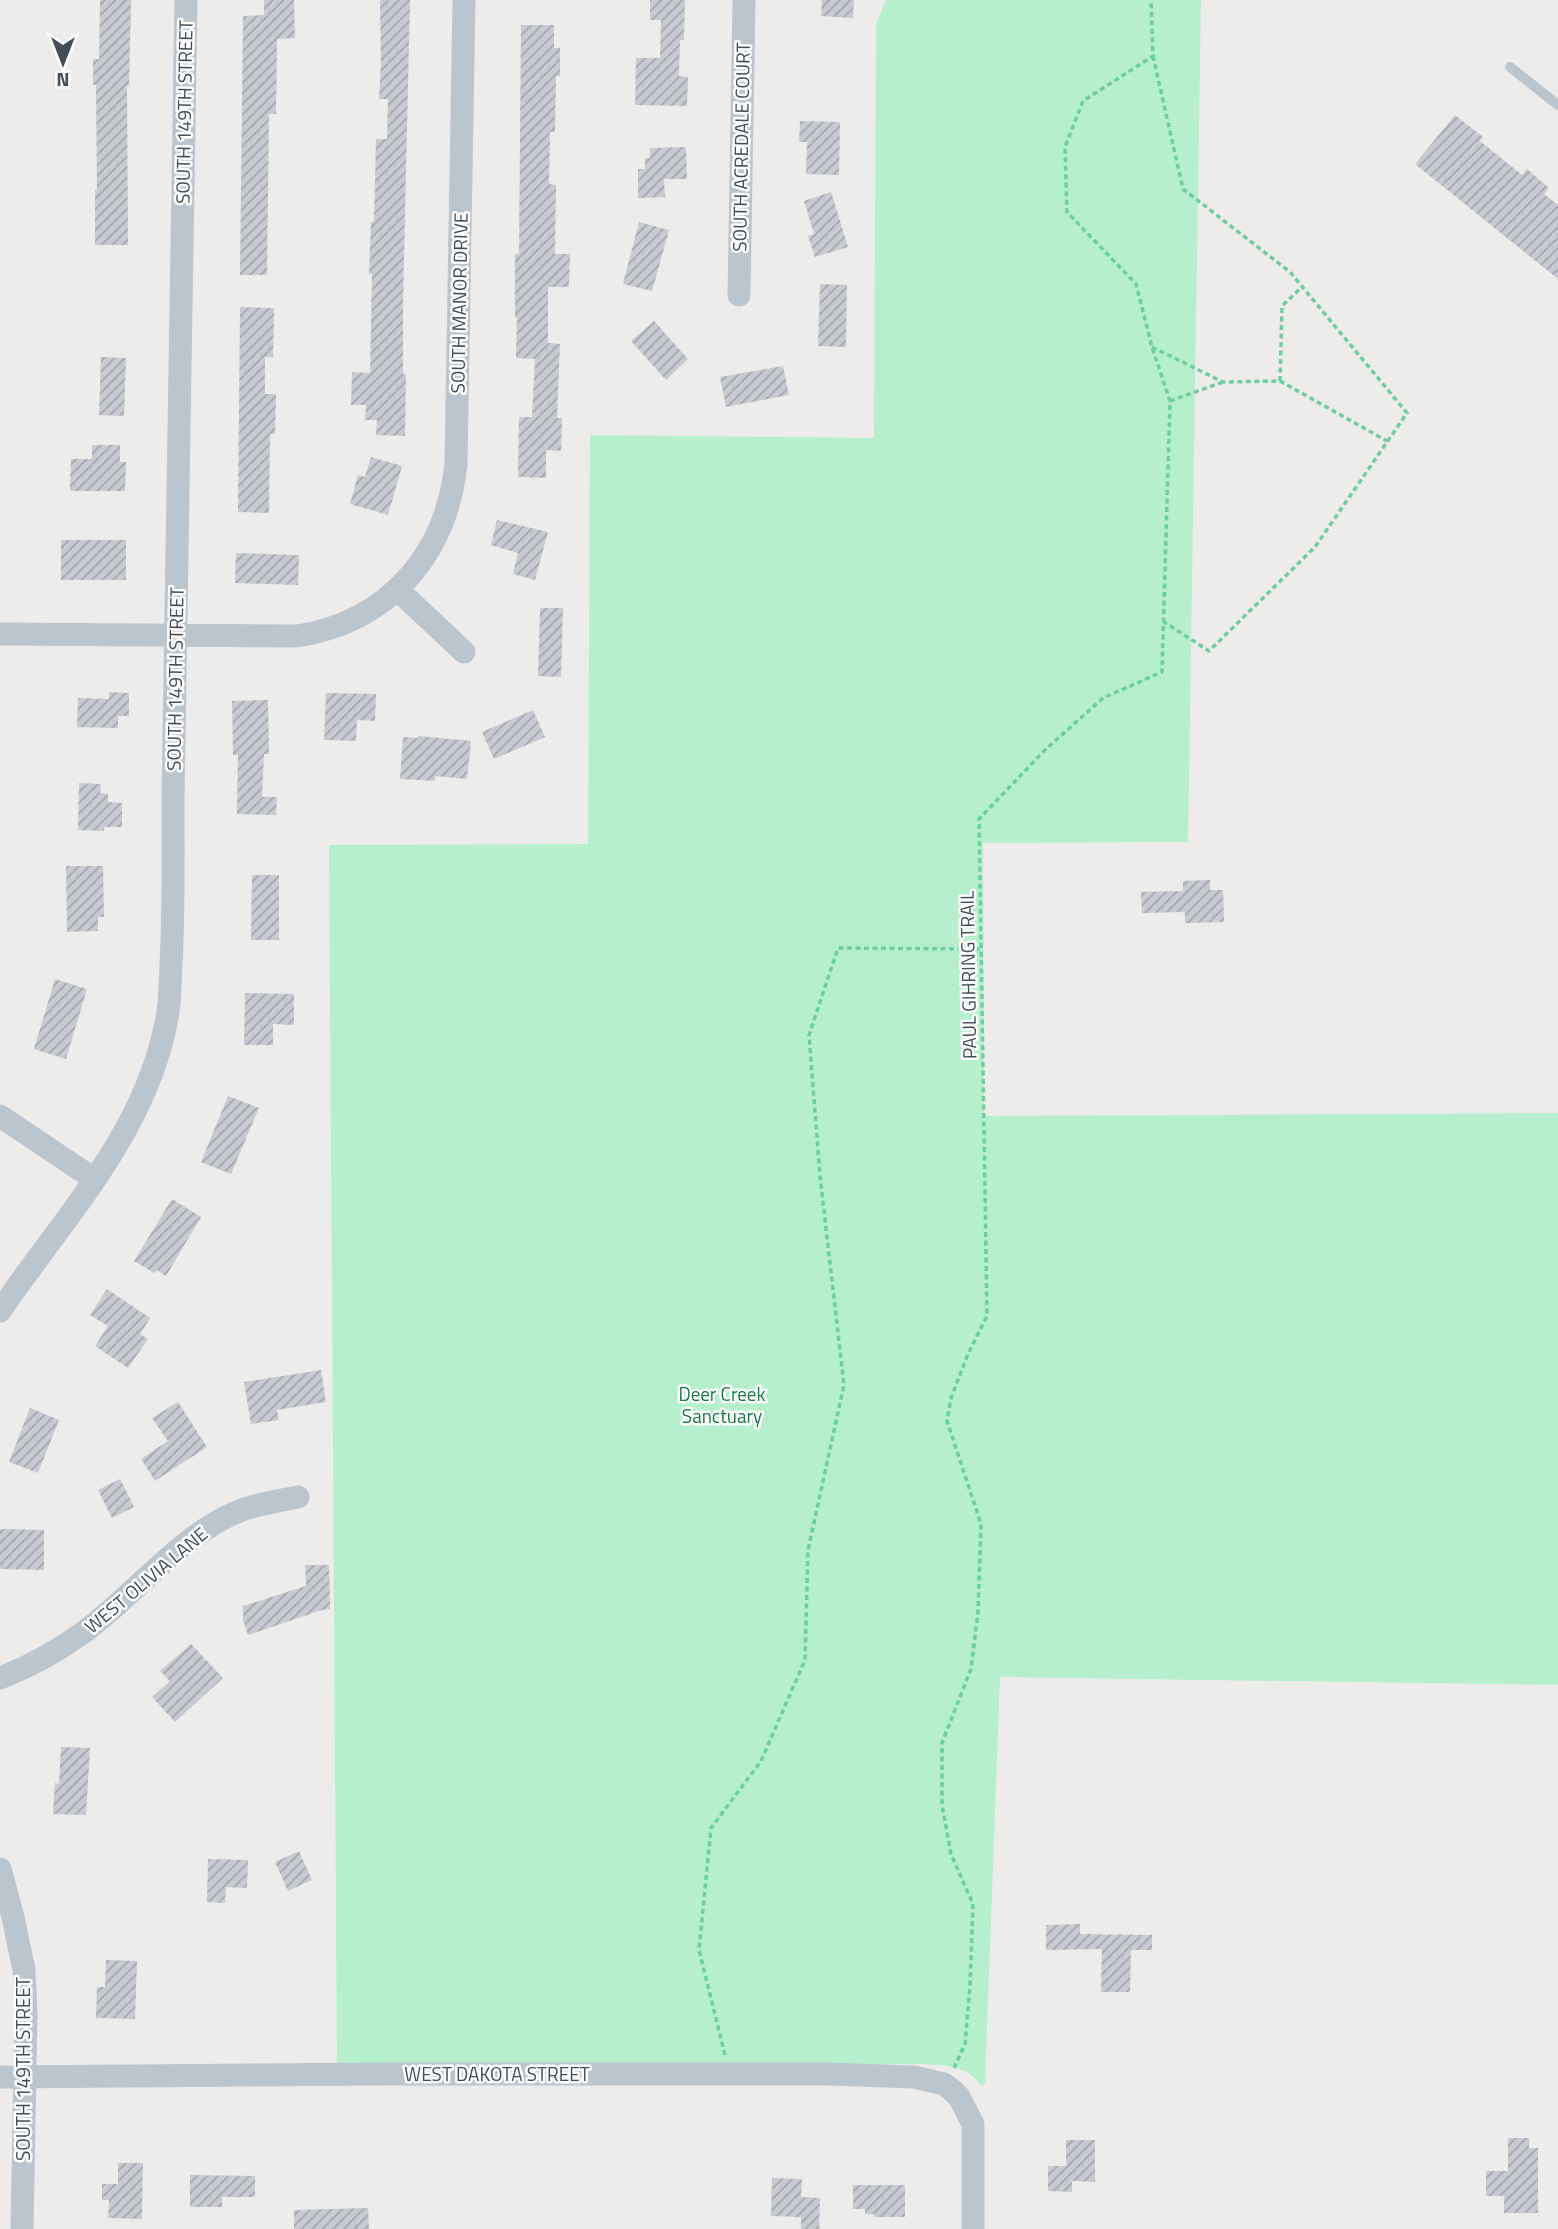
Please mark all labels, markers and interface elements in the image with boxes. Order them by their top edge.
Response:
street label: SOUTH 149TH STREET [167,20,200,204]
north arrow [28,28,98,98]
street label: SOUTH ACREDALE COURT [724,42,757,252]
text: N [56,66,70,95]
street label: SOUTH MANOR DRIVE [442,212,475,394]
street label: SOUTH 149TH STREET [158,587,191,771]
street label: PAUL GIHRING TRAIL [952,891,983,1059]
park label: Deer Creek Sanctuary [678,1379,766,1430]
street label: WEST OLIVIA LANE [78,1519,214,1640]
street label: SOUTH 149TH STREET [8,1977,37,2161]
street label: WEST DAKOTA STREET [404,2059,590,2088]

